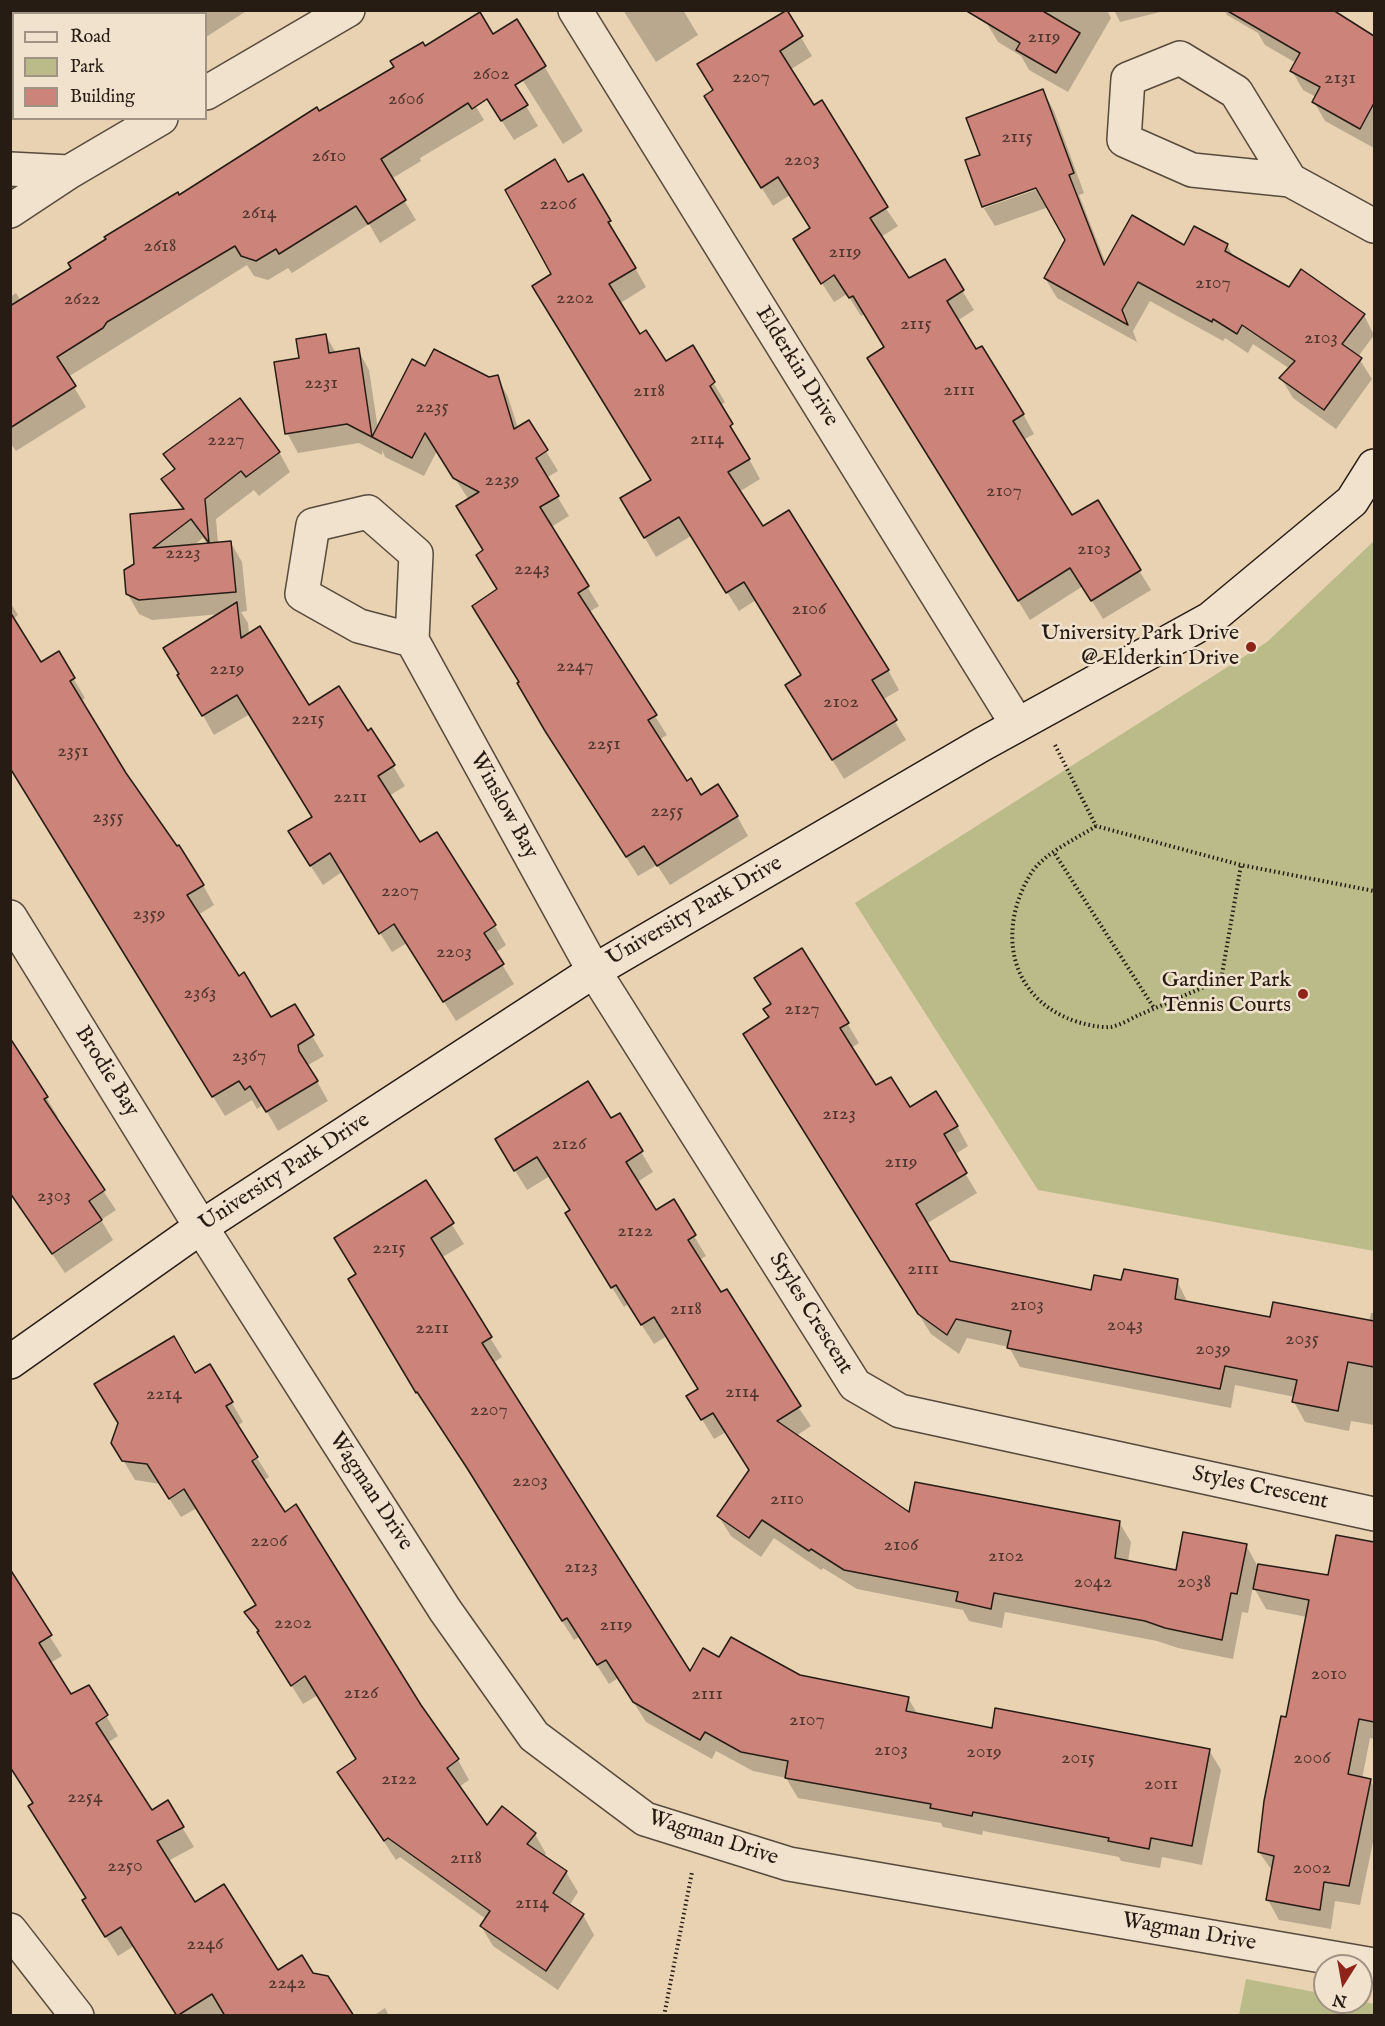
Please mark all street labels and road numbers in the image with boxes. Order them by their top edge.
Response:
street label: Elderkin Drive [749,302,843,432]
street label: Winslow Bay [463,748,543,864]
street label: University Park Drive [603,851,787,973]
street label: Brodie Bay [68,1022,144,1122]
street label: University Park Drive [195,1108,375,1238]
street label: Styles Crescent [762,1248,858,1380]
street label: Wagman Drive [322,1428,418,1556]
street label: Styles Crescent [1190,1462,1330,1516]
street label: Wagman Drive [645,1806,781,1872]
street label: Wagman Drive [1120,1908,1258,1958]

